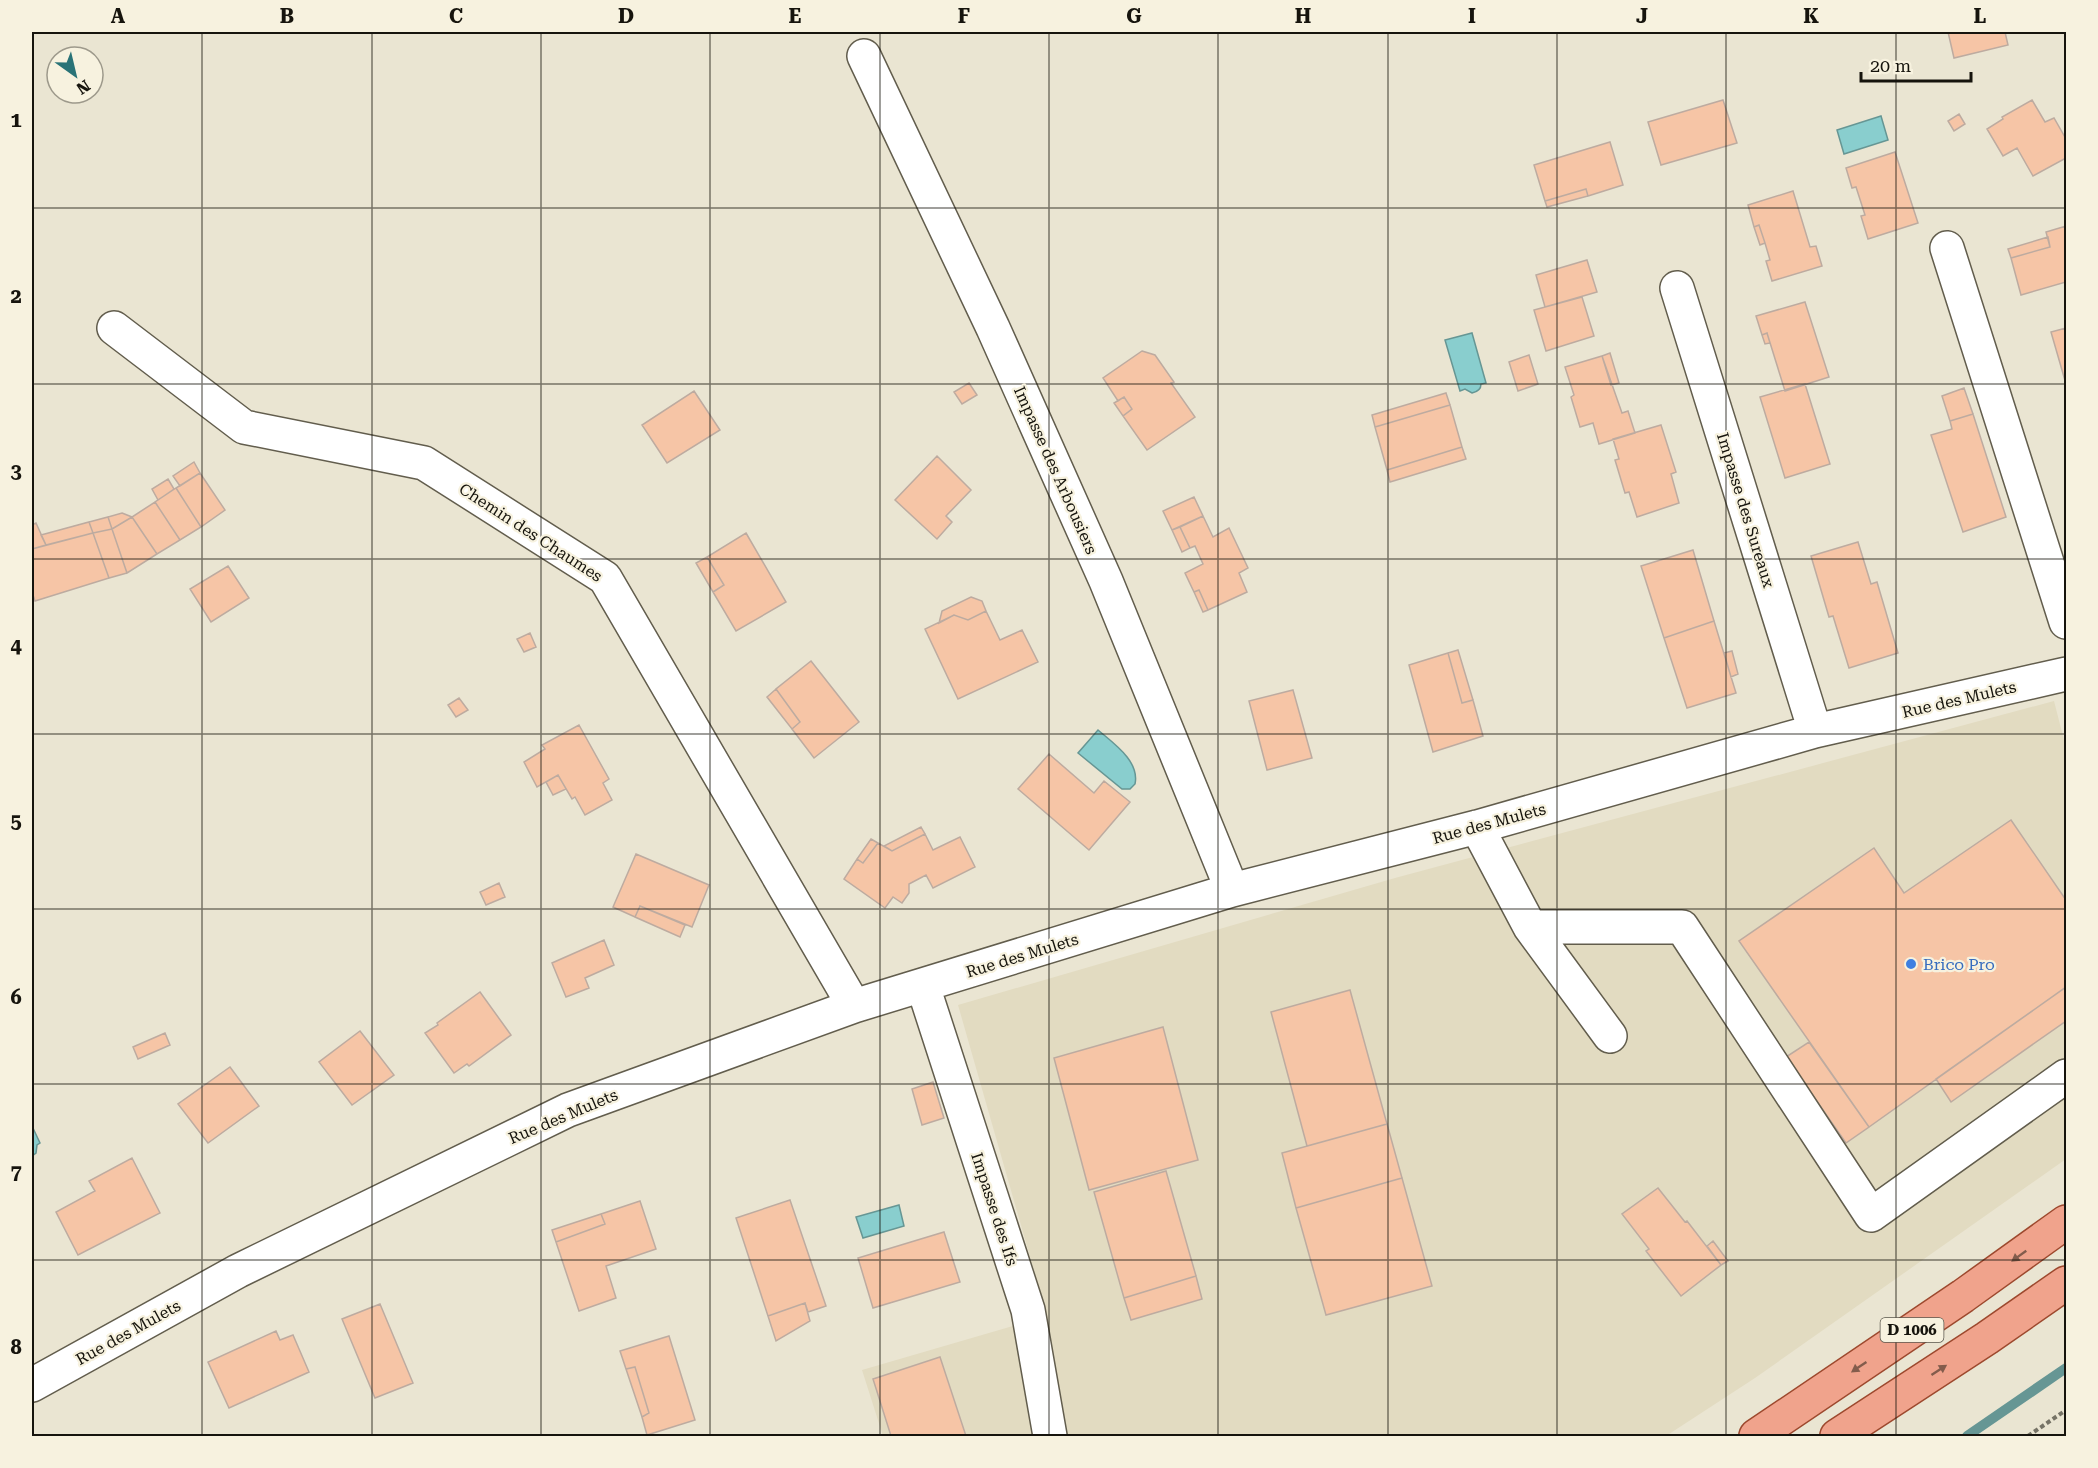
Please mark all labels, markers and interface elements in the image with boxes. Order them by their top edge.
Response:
text: A [111,4,126,28]
text: B [280,4,294,28]
text: C [449,4,463,28]
text: D [618,4,634,28]
text: E [789,4,802,28]
text: F [958,4,970,28]
text: G [1126,4,1142,28]
text: H [1295,4,1311,28]
text: I [1468,4,1476,28]
text: J [1636,4,1648,28]
text: K [1803,4,1819,28]
text: L [1974,4,1987,28]
north arrow [45,45,105,105]
scale bar [1861,45,1970,83]
text: 20 m [1870,55,1911,76]
text: N [73,76,94,98]
text: 1 [10,108,22,132]
text: 2 [10,284,22,308]
street label: Impasse des Arbousiers [1010,383,1101,557]
street label: Impasse des Sureaux [1713,430,1778,591]
text: 3 [10,459,22,483]
street label: Chemin des Chaumes [456,479,606,586]
text: 4 [10,634,22,658]
street label: Rue des Mulets [1900,677,2019,722]
street label: Rue des Mulets [1430,799,1548,848]
text: 5 [10,809,22,833]
street label: Rue des Mulets [964,929,1081,982]
place label: Brico Pro [1923,955,1995,974]
marker: Brico Pro [1904,957,1918,971]
text: 6 [10,985,22,1009]
street label: Rue des Mulets [506,1085,621,1148]
street label: Impasse des Ifs [967,1150,1022,1268]
text: 7 [10,1160,22,1184]
one-way arrow [2011,1250,2027,1262]
street label: Rue des Mulets [73,1296,184,1369]
road number: D 1006 [1880,1318,1944,1342]
text: 8 [10,1335,22,1359]
one-way arrow [1851,1361,1867,1373]
one-way arrow [1931,1365,1947,1376]

